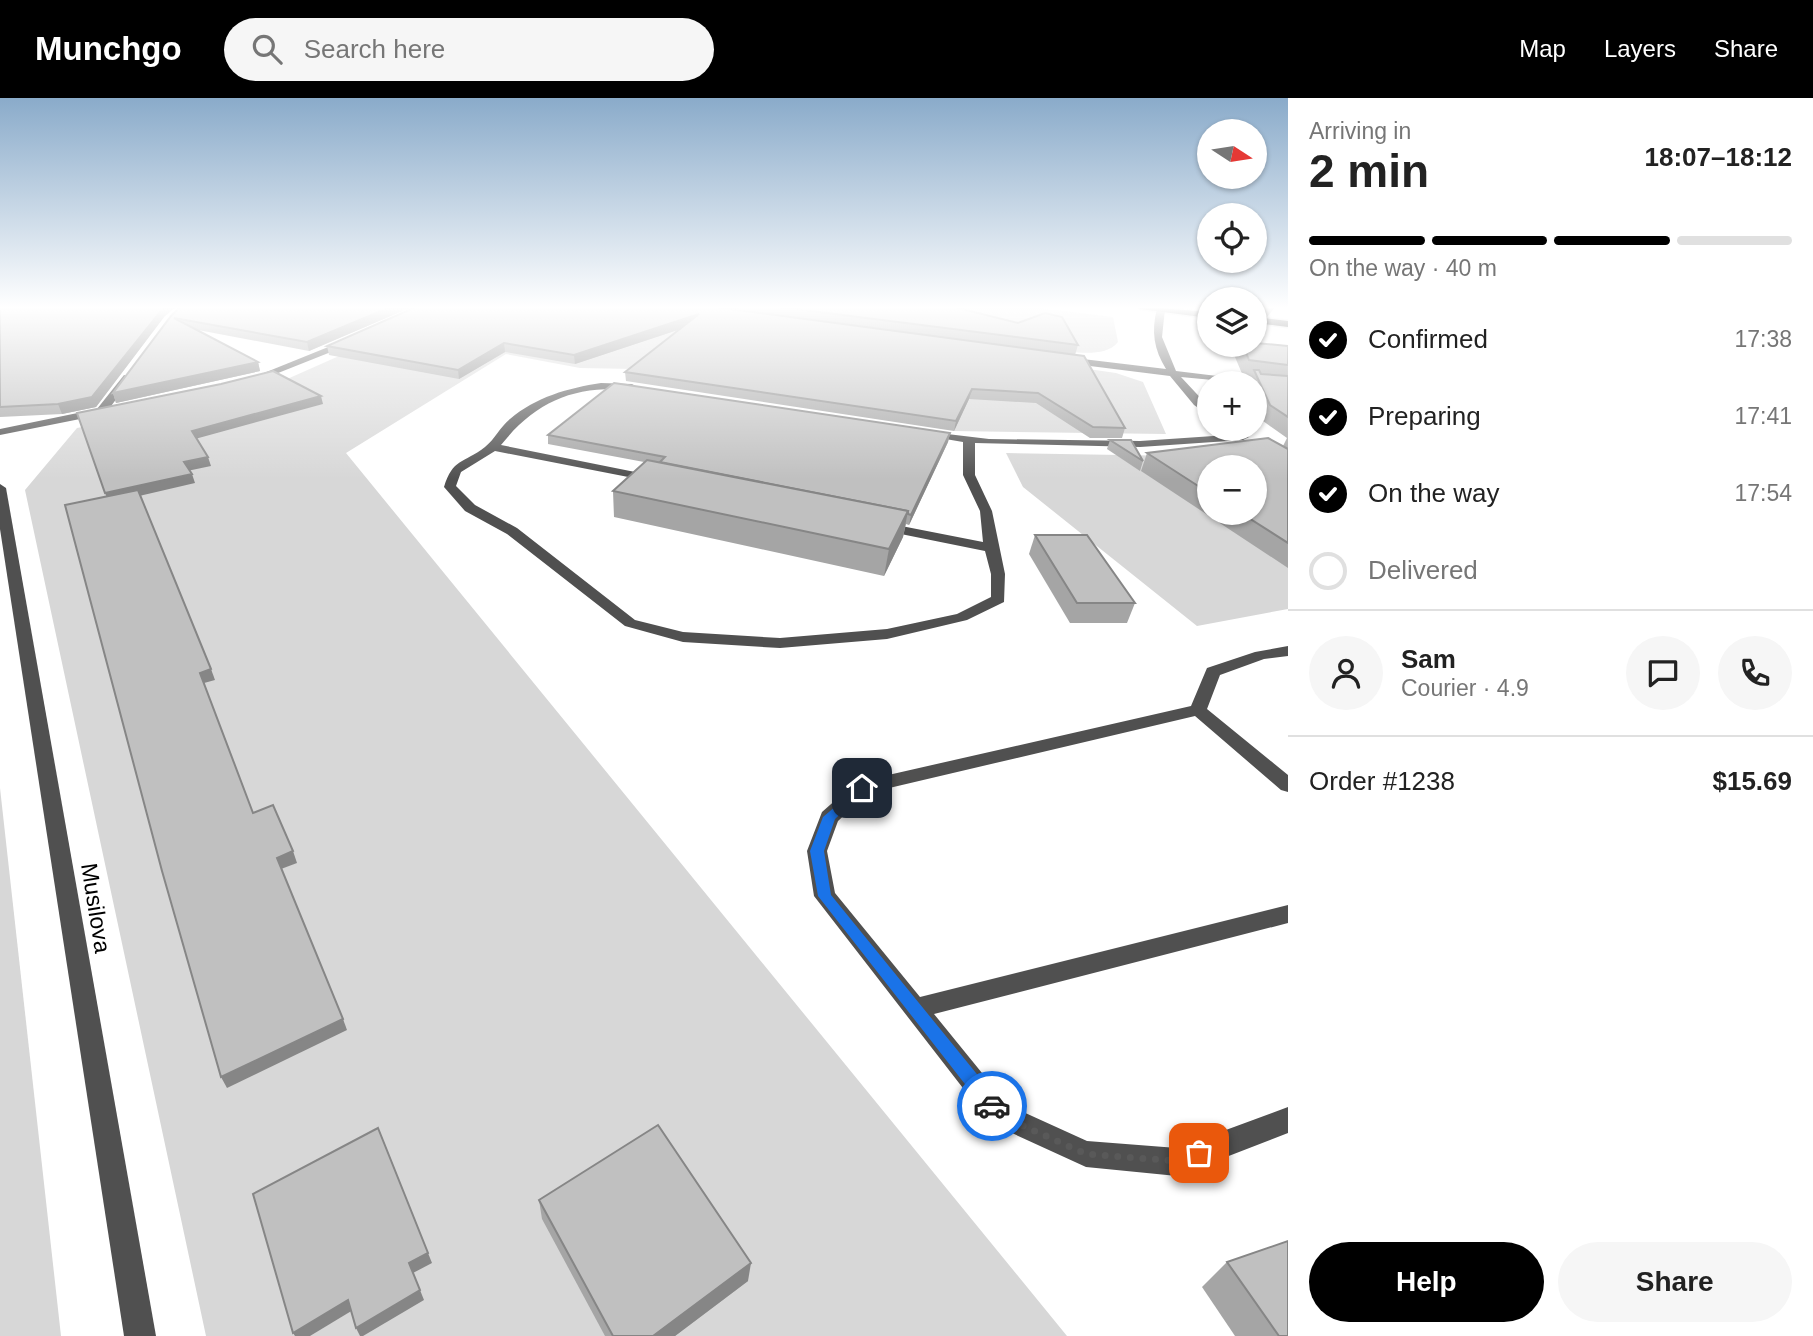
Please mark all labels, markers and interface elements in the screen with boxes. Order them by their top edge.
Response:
search box [224,18,714,81]
text: Munchgo [35,30,182,67]
icon: search [248,30,286,68]
text: Search here [304,34,445,64]
text: Map [1519,35,1566,62]
text: Layers [1604,35,1676,62]
text: Share [1714,35,1778,62]
text: Arriving in [1309,118,1411,144]
north arrow [1197,119,1267,189]
map controls [1197,119,1267,525]
text: 18:07–18:12 [1645,142,1792,172]
text: 2 min [1309,145,1429,197]
button: locate [1197,203,1267,273]
text: On the way · 40 m [1309,255,1497,281]
button: layers [1197,287,1267,357]
icon: check [1309,321,1347,359]
text: Confirmed [1368,324,1488,354]
text: 17:38 [1734,326,1792,352]
button: + [1197,371,1267,441]
icon: check [1309,398,1347,436]
text: Preparing [1368,401,1481,431]
text: 17:41 [1734,403,1792,429]
button: − [1197,455,1267,525]
icon: check [1309,475,1347,513]
text: On the way [1368,478,1500,508]
text: 17:54 [1734,480,1792,506]
text: Delivered [1368,555,1478,585]
button: person [1309,636,1383,710]
button: chat [1626,636,1700,710]
button: phone [1718,636,1792,710]
text: Sam [1401,644,1456,674]
text: Courier · 4.9 [1401,675,1529,701]
pin [832,758,892,818]
text: Order #1238 [1309,766,1455,796]
text: $15.69 [1712,766,1792,796]
icon: home [843,769,881,807]
street label: Musilova [76,861,116,955]
courier [957,1071,1027,1141]
icon: car [973,1087,1011,1125]
pin [1169,1123,1229,1183]
icon: bag [1180,1134,1218,1172]
button: Help [1309,1242,1544,1322]
button: Share [1558,1242,1792,1322]

